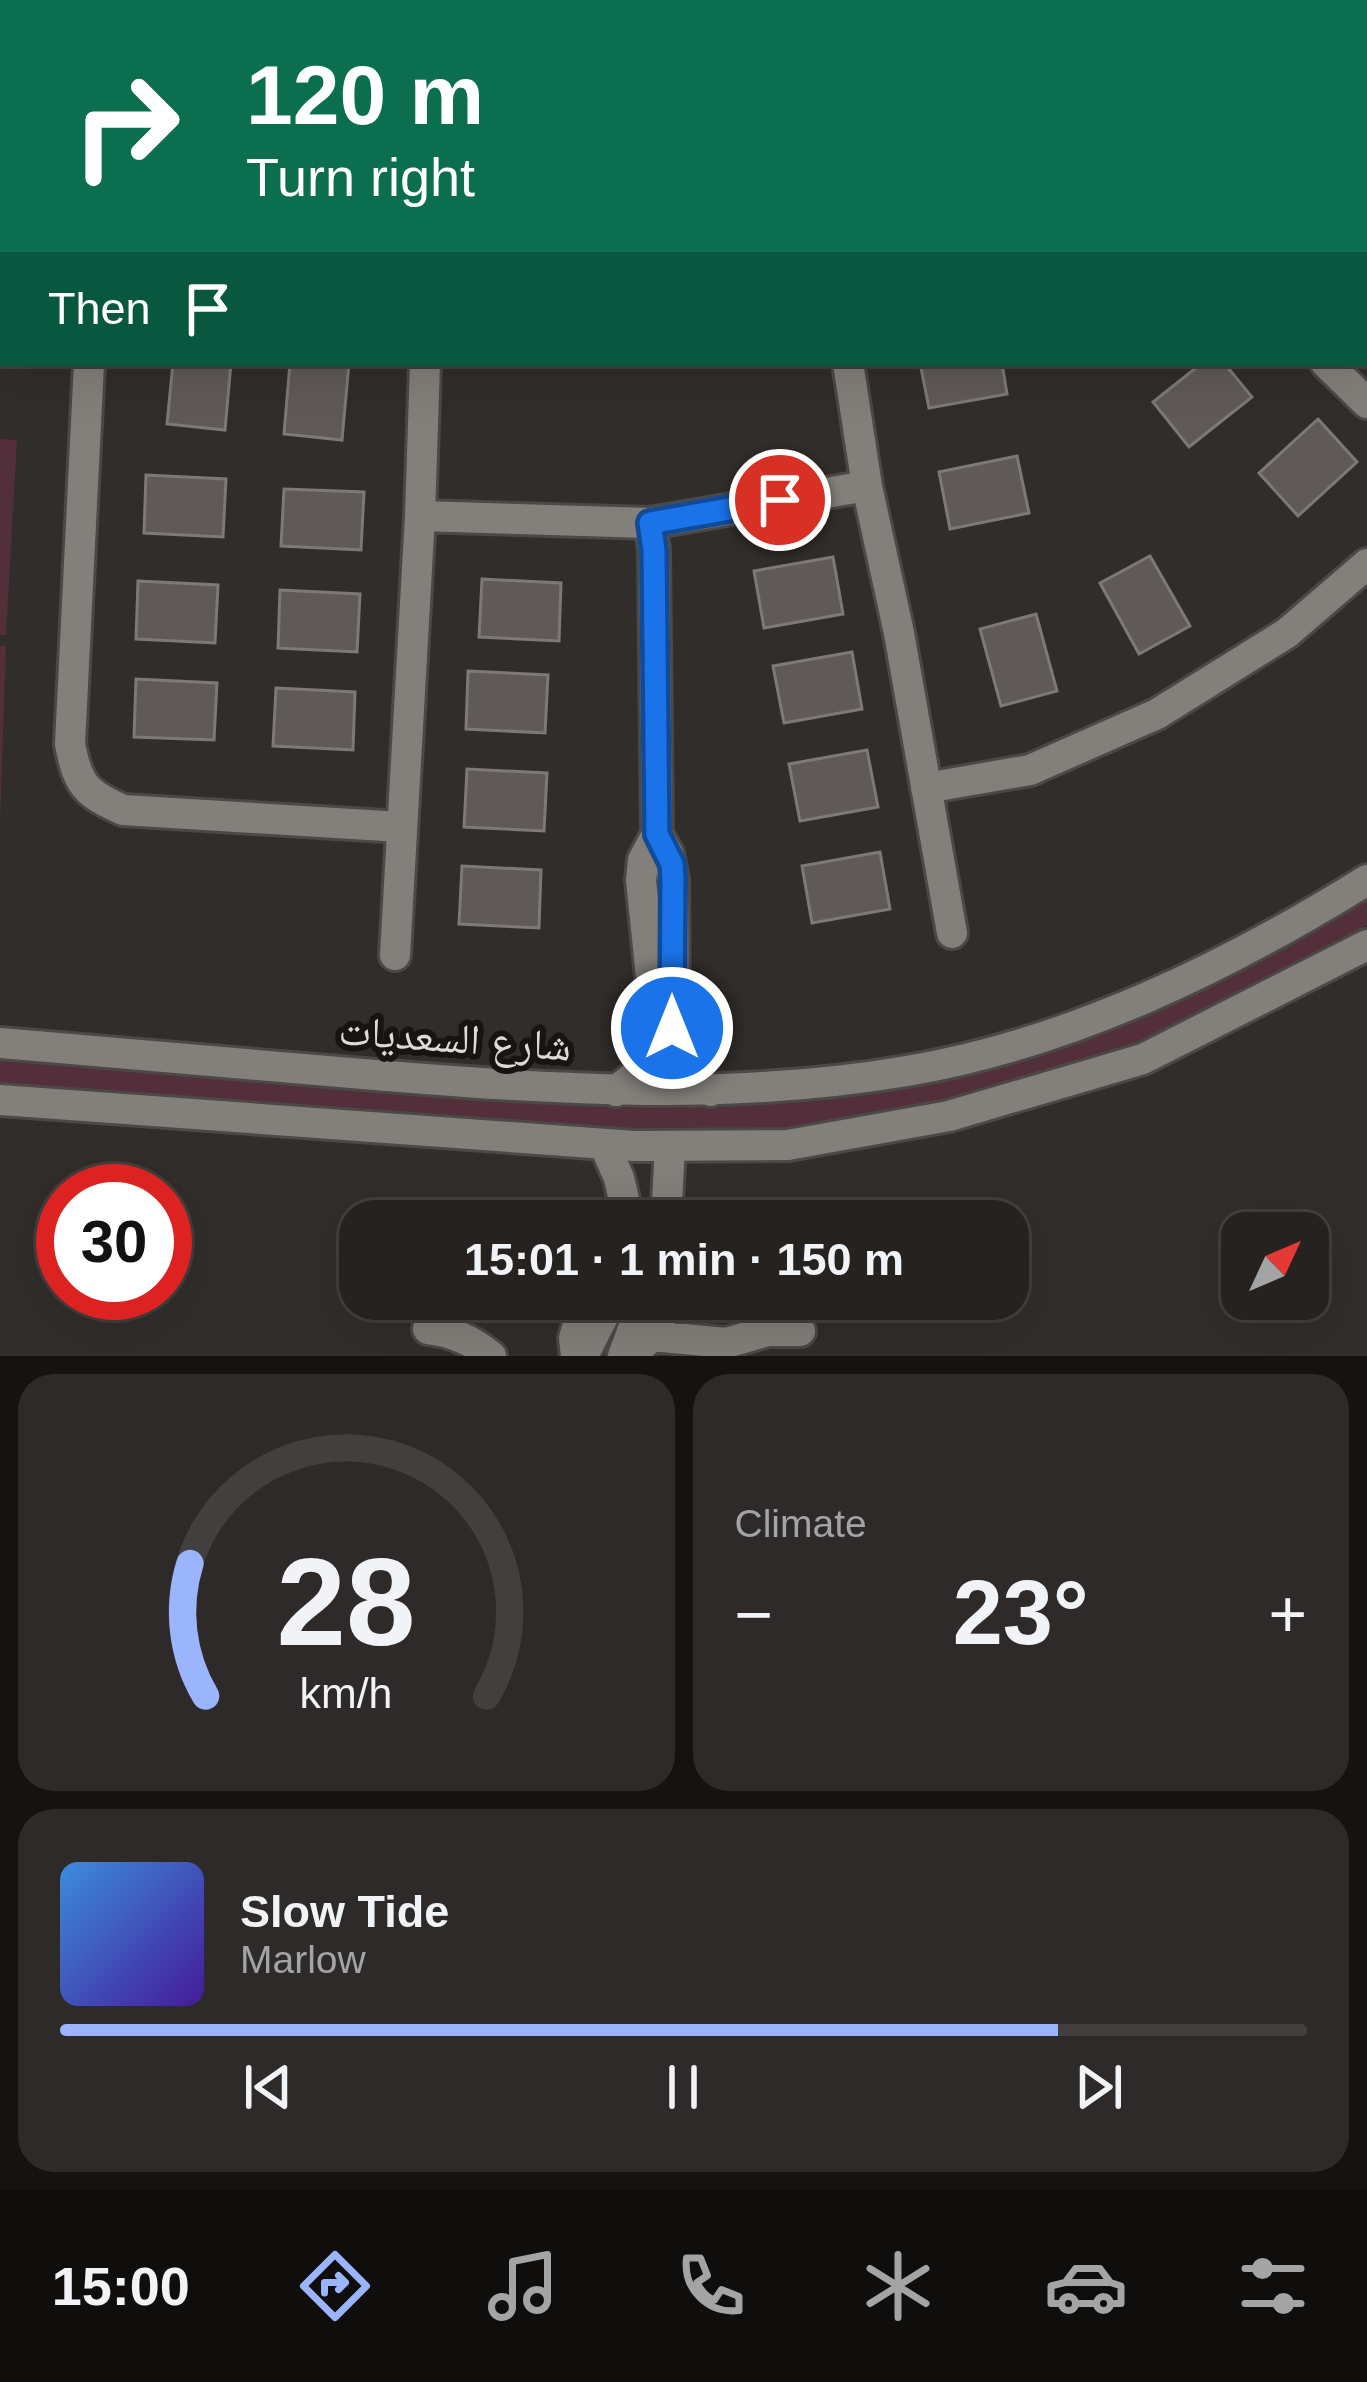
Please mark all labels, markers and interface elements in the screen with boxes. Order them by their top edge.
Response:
icon: right [48,48,204,204]
text: 120 m [246,48,484,142]
text: Turn right [246,147,475,207]
icon: arrive [175,276,241,342]
text: Then [48,283,151,334]
pin [729,449,831,551]
icon: arrive [747,467,813,533]
position arrow [609,965,735,1091]
street label: شارع السعديات [337,1006,573,1073]
speed limit sign: 30 [36,1164,192,1320]
north arrow [1221,1212,1329,1320]
map controls [1221,1212,1329,1320]
text: 15:01 · 1 min · 150 m [464,1234,904,1285]
text: Climate [735,1502,867,1545]
text: 28 [277,1532,416,1671]
text: 23° [953,1563,1089,1663]
text: − [735,1577,773,1651]
text: + [1268,1577,1307,1651]
text: km/h [300,1668,393,1716]
text: Slow Tide [240,1886,449,1937]
text: Marlow [240,1938,366,1981]
icon: previous [235,2054,301,2120]
icon: pause [650,2054,716,2120]
icon: next [1066,2054,1132,2120]
icon: directions [293,2244,377,2328]
icon: music [481,2244,565,2328]
icon: phone [669,2244,753,2328]
icon: climate [856,2244,940,2328]
icon: car [1044,2244,1128,2328]
icon: filters [1231,2244,1315,2328]
text: 15:00 [52,2256,190,2316]

